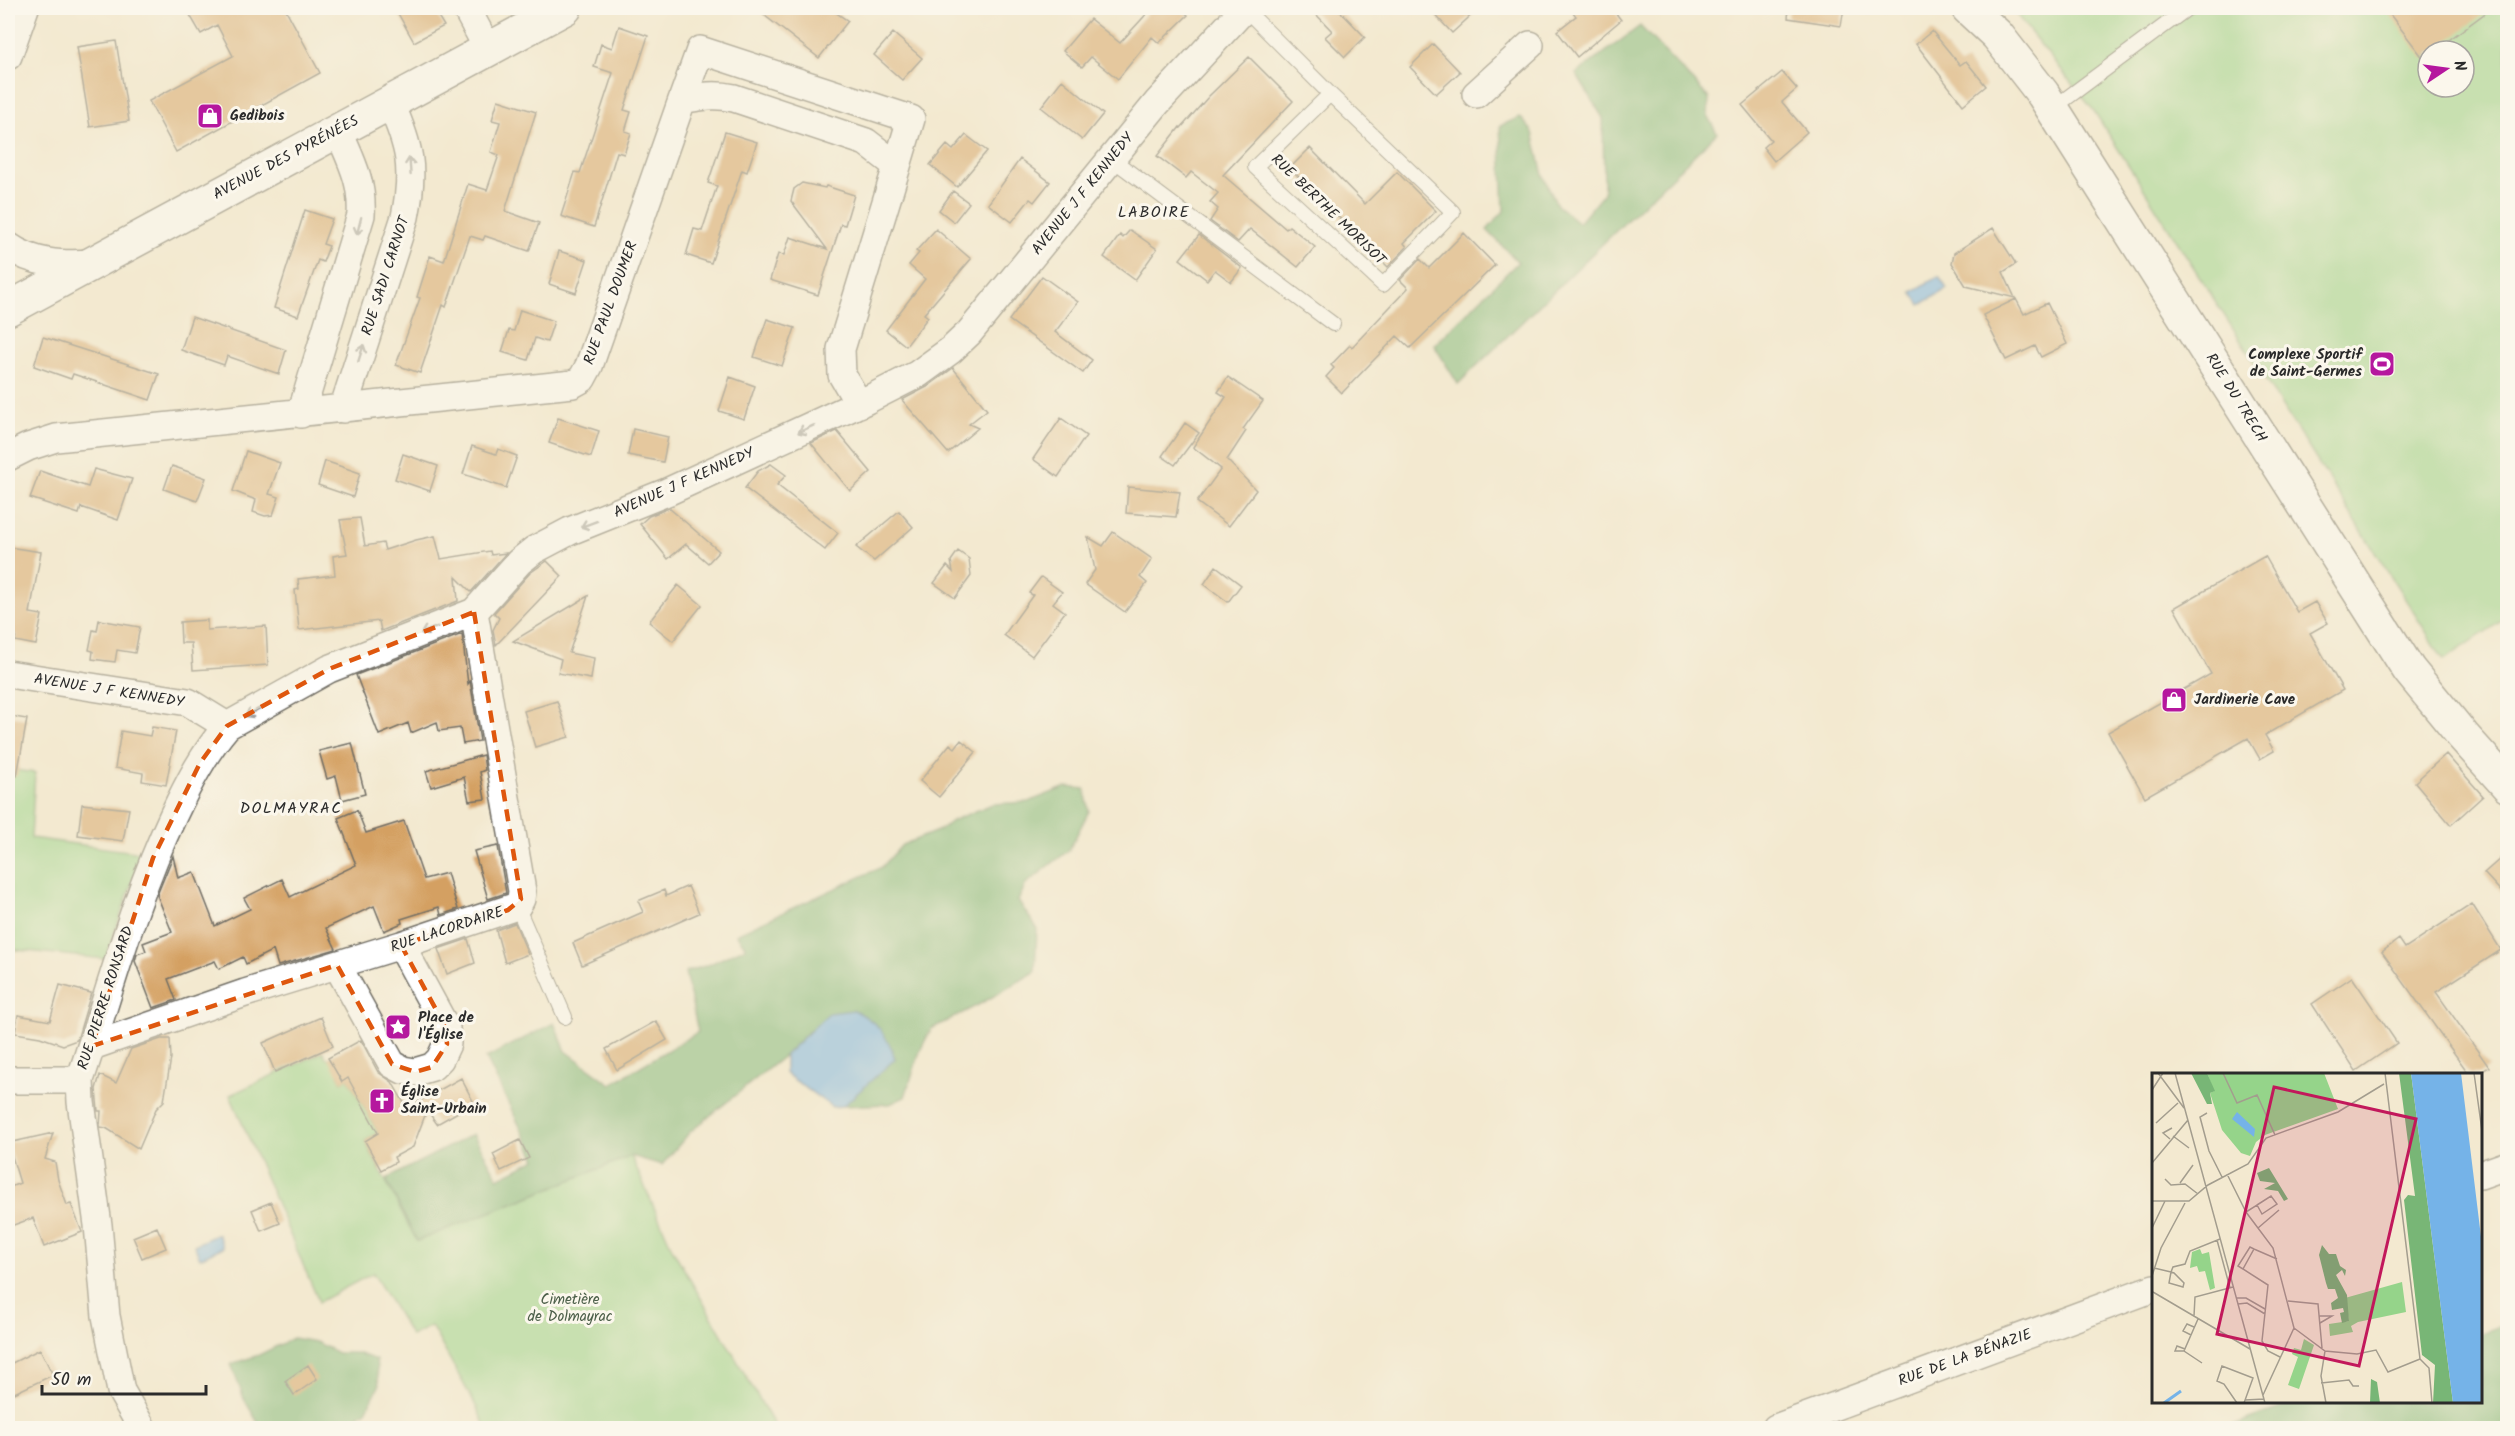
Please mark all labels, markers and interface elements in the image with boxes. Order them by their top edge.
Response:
north arrow [2416,39,2476,99]
text: N [2446,58,2472,74]
shop icon: Gedibois [195,101,225,131]
place label: Gedibois [230,104,285,128]
street label: AVENUE DES PYRÉNÉES [209,109,363,207]
street label: AVENUE J F KENNEDY [1026,126,1141,261]
street label: RUE BERTHE MORISOT [1265,149,1392,273]
one-way arrow [404,157,415,177]
district label: LABOIRE [1118,200,1190,225]
street label: RUE SADI CARNOT [355,211,417,339]
one-way arrow [352,216,364,235]
street label: RUE PAUL DOUMER [577,238,645,368]
place label: Complexe Sportif de Saint-Germes [2248,343,2363,384]
one-way arrow [356,344,367,363]
street label: RUE DU TRECH [2199,348,2273,448]
sports icon: Complexe Sportif de Saint-Germes [2367,349,2397,379]
one-way arrow [797,423,815,435]
street label: AVENUE J F KENNEDY [610,441,759,525]
one-way arrow [580,519,598,530]
one-way arrow [421,625,439,636]
street label: AVENUE J F KENNEDY [32,667,187,715]
shop icon: Jardinerie Cave [2159,685,2189,715]
place label: Jardinerie Cave [2194,688,2296,712]
one-way arrow [245,706,262,718]
district label: DOLMAYRAC [240,796,342,821]
street label: RUE LACORDAIRE [387,900,508,960]
street label: RUE PIERRE RONSARD [71,923,141,1073]
place label: Place de l'Église [418,1006,474,1047]
place icon: Place de l'Église [383,1012,413,1042]
inset map [2152,1073,2482,1403]
place label: Église Saint-Urbain [401,1080,487,1121]
church icon: Église Saint-Urbain [367,1086,397,1116]
park label: Cimetière de Dolmayrac [527,1288,613,1329]
street label: RUE DE LA BÉNAZIE [1895,1322,2036,1393]
scale bar [42,1358,206,1396]
text: 50 m [51,1366,91,1395]

